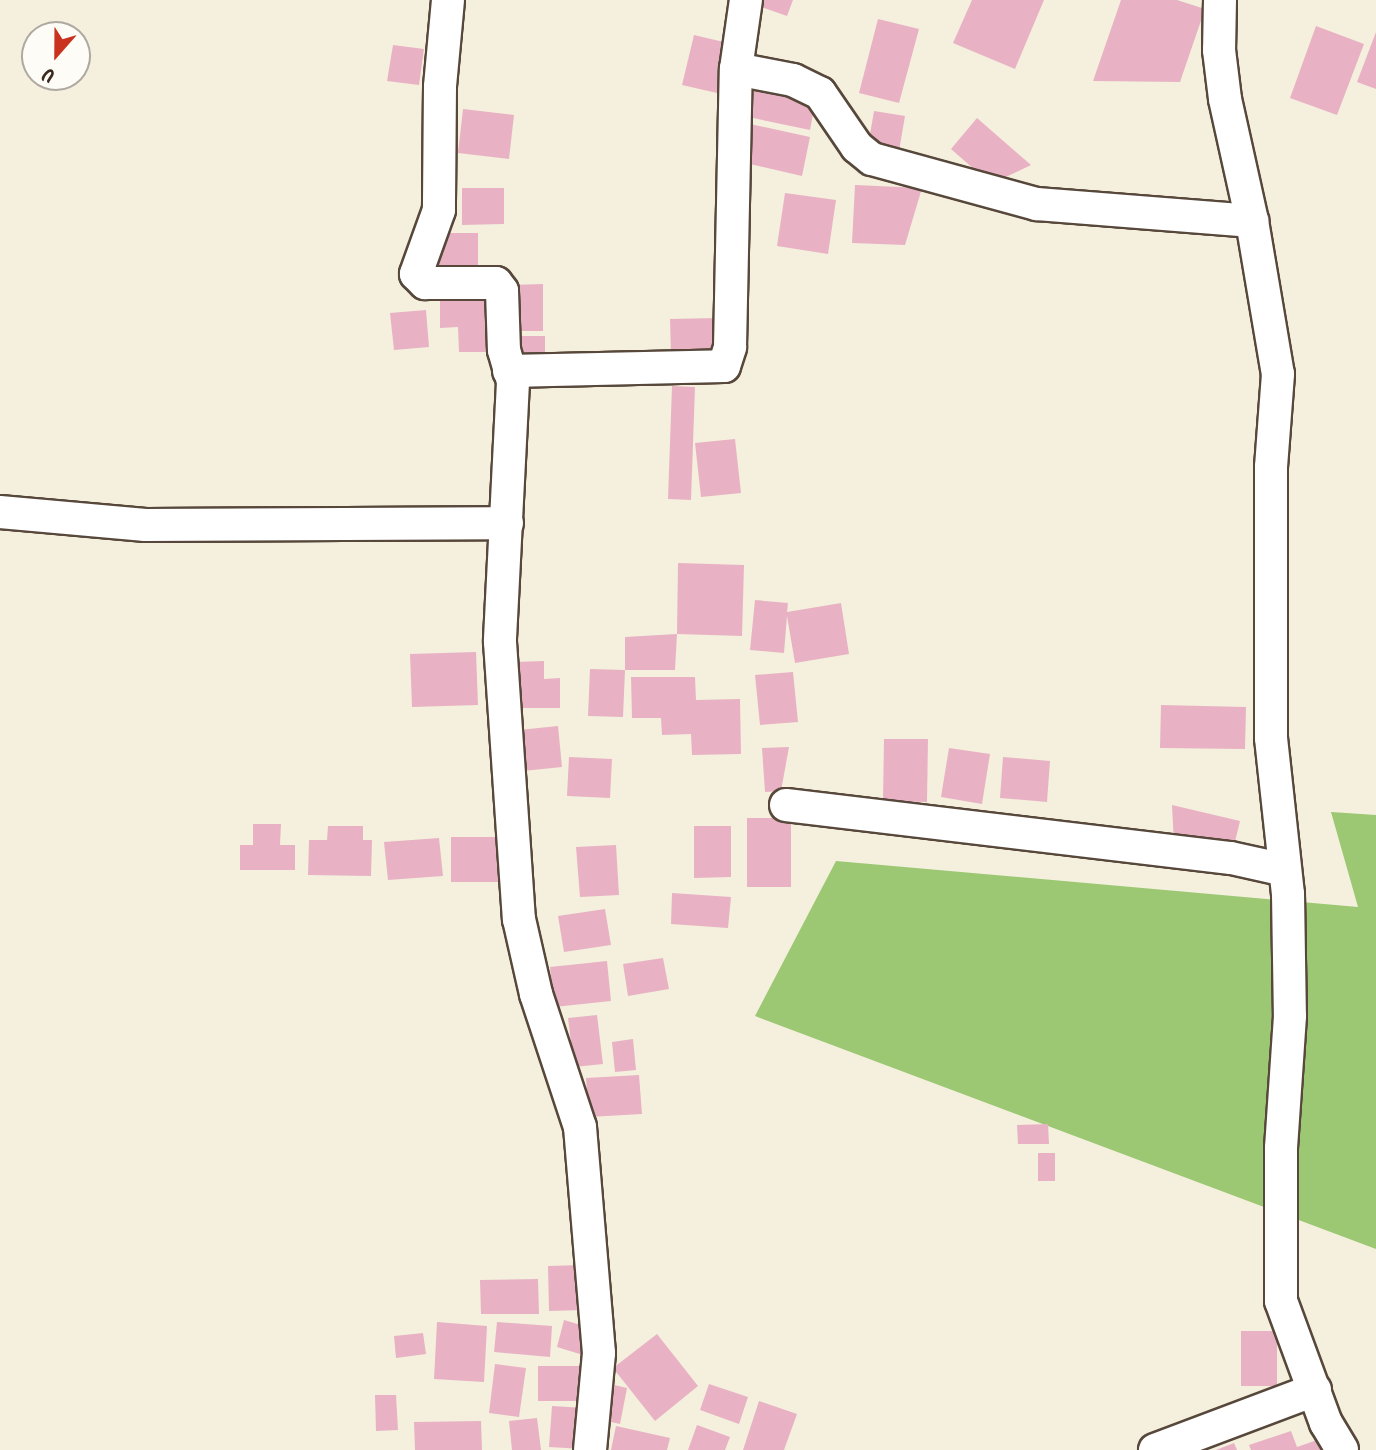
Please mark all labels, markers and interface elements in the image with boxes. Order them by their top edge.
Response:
north arrow [21,21,91,91]
text: U [39,58,60,90]

